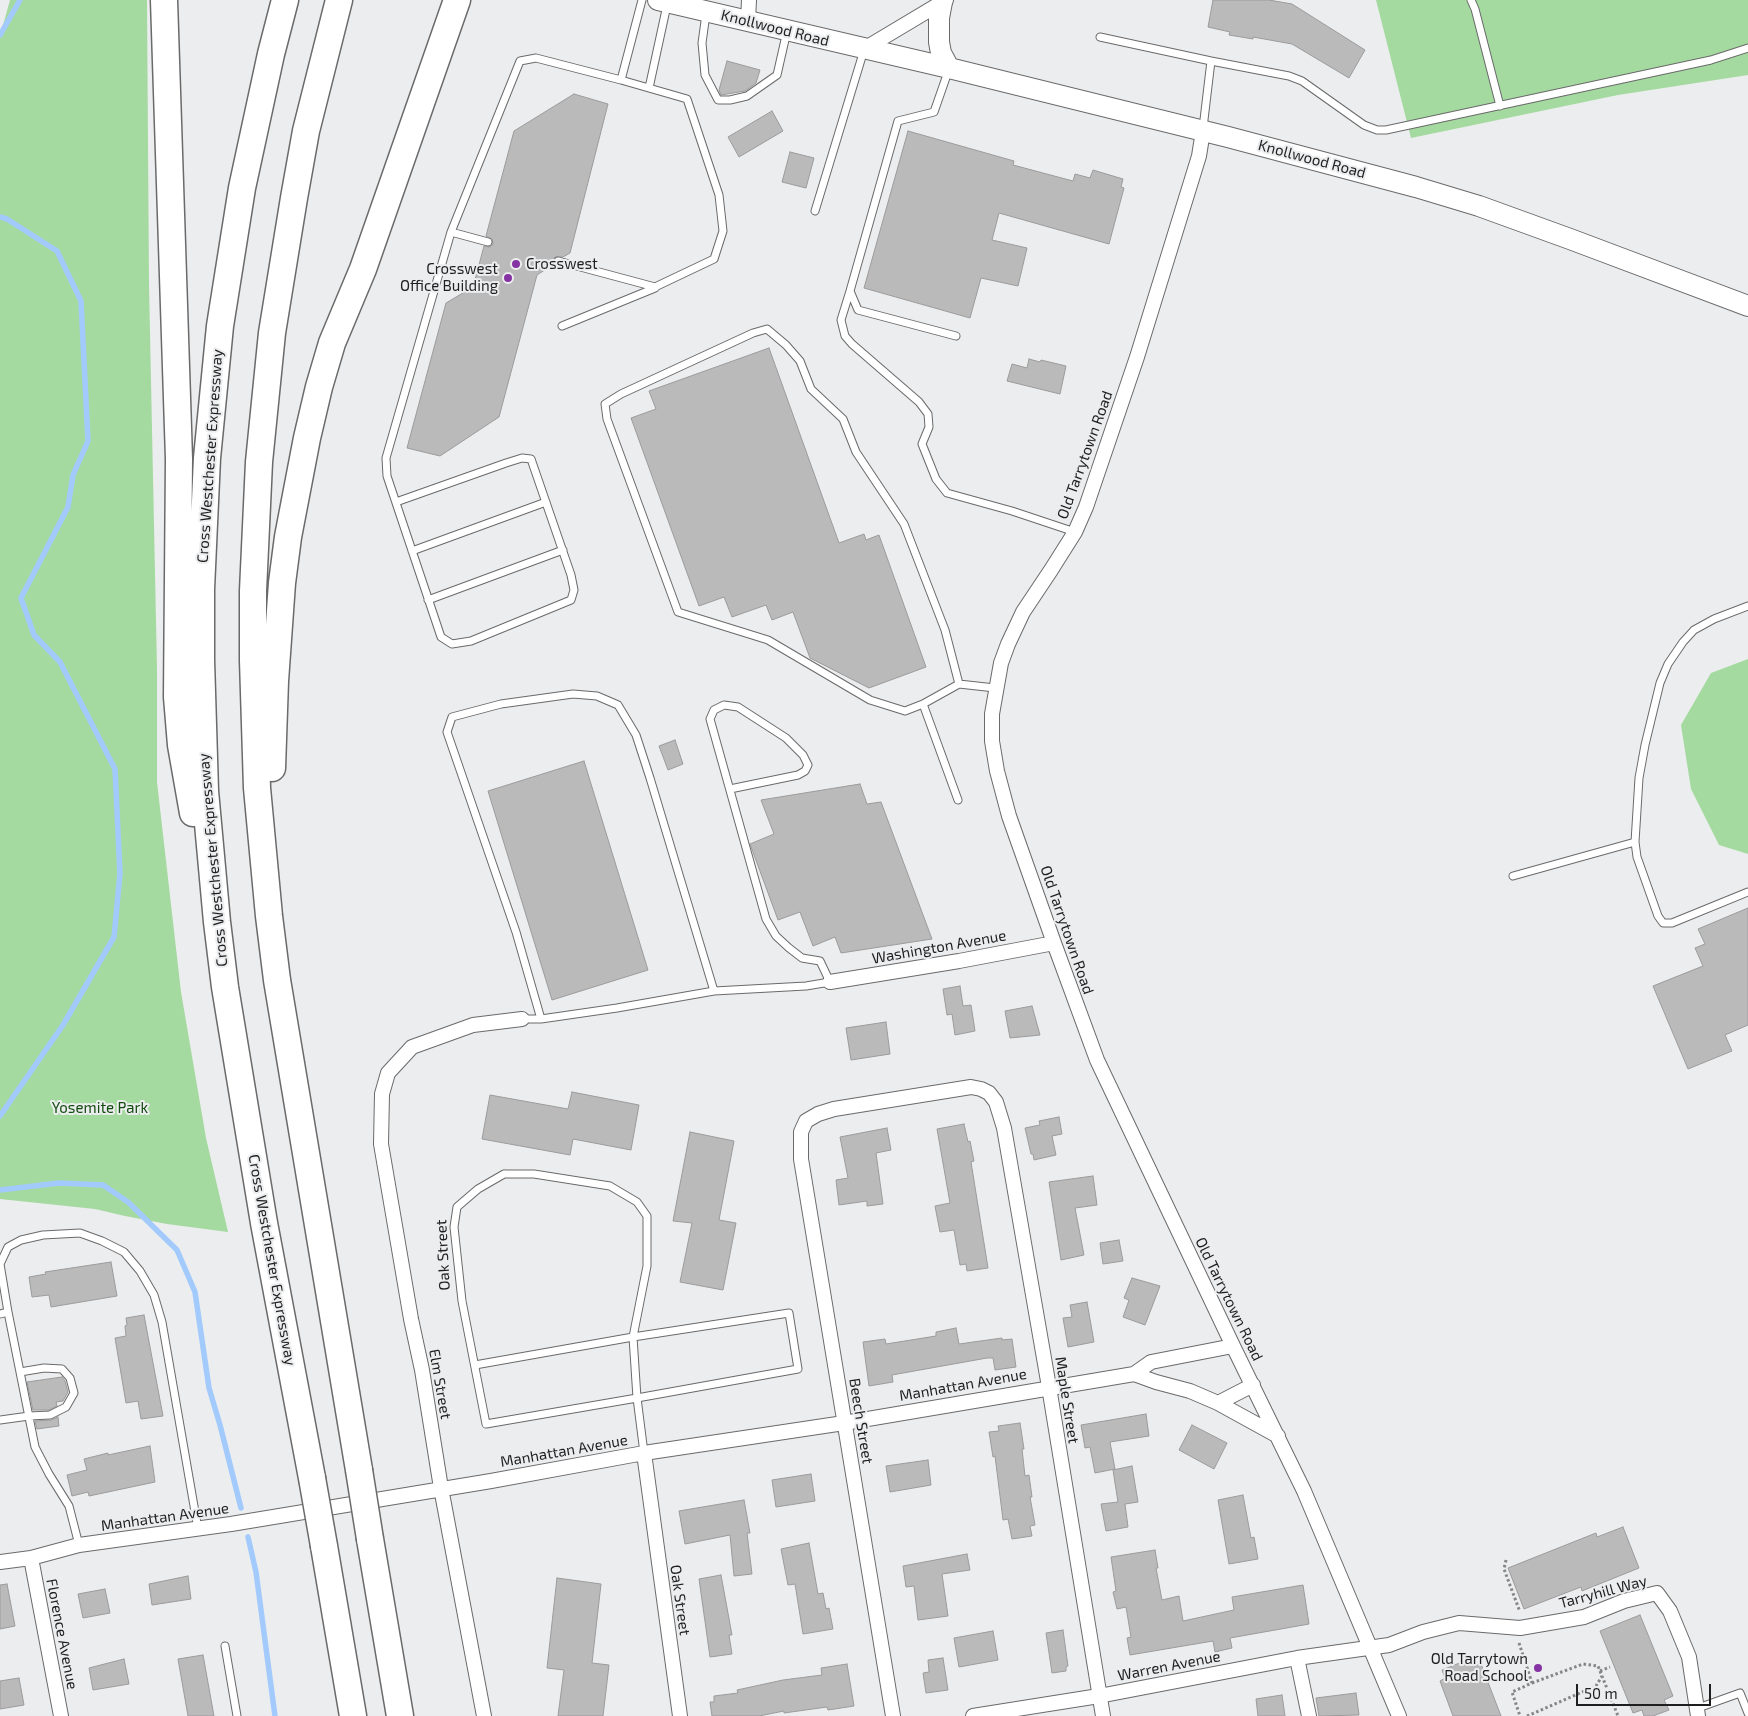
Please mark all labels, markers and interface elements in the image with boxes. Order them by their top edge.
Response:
street label: Knollwood Road [719,6,831,50]
street label: Knollwood Road [1256,136,1368,182]
place label: Crosswest [526,255,598,273]
marker: Crosswest [510,258,522,270]
place label: Crosswest Office Building [400,260,498,295]
marker: Crosswest Office Building [502,272,514,284]
street label: Cross Westchester Expressway [194,348,226,564]
street label: Old Tarrytown Road [1053,388,1117,522]
street label: Cross Westchester Expressway [195,752,231,968]
street label: Old Tarrytown Road [1037,863,1097,997]
street label: Washington Avenue [870,926,1008,968]
park label: Yosemite Park [52,1099,148,1117]
street label: Cross Westchester Expressway [245,1153,299,1367]
street label: Oak Street [432,1219,454,1291]
street label: Old Tarrytown Road [1191,1234,1267,1364]
street label: Elm Street [425,1347,455,1421]
street label: Maple Street [1051,1355,1083,1445]
street label: Manhattan Avenue [898,1365,1028,1405]
street label: Beech Street [845,1377,877,1465]
street label: Manhattan Avenue [499,1431,629,1471]
street label: Manhattan Avenue [100,1499,230,1535]
street label: Oak Street [666,1564,694,1636]
street label: Tarryhill Way [1557,1572,1649,1612]
street label: Florence Avenue [42,1577,82,1691]
street label: Warren Avenue [1116,1647,1222,1685]
place label: Old Tarrytown Road School [1431,1650,1528,1685]
marker: Old Tarrytown Road School [1532,1662,1544,1674]
scale bar [1578,1674,1713,1706]
text: 50 m [1584,1684,1618,1702]

